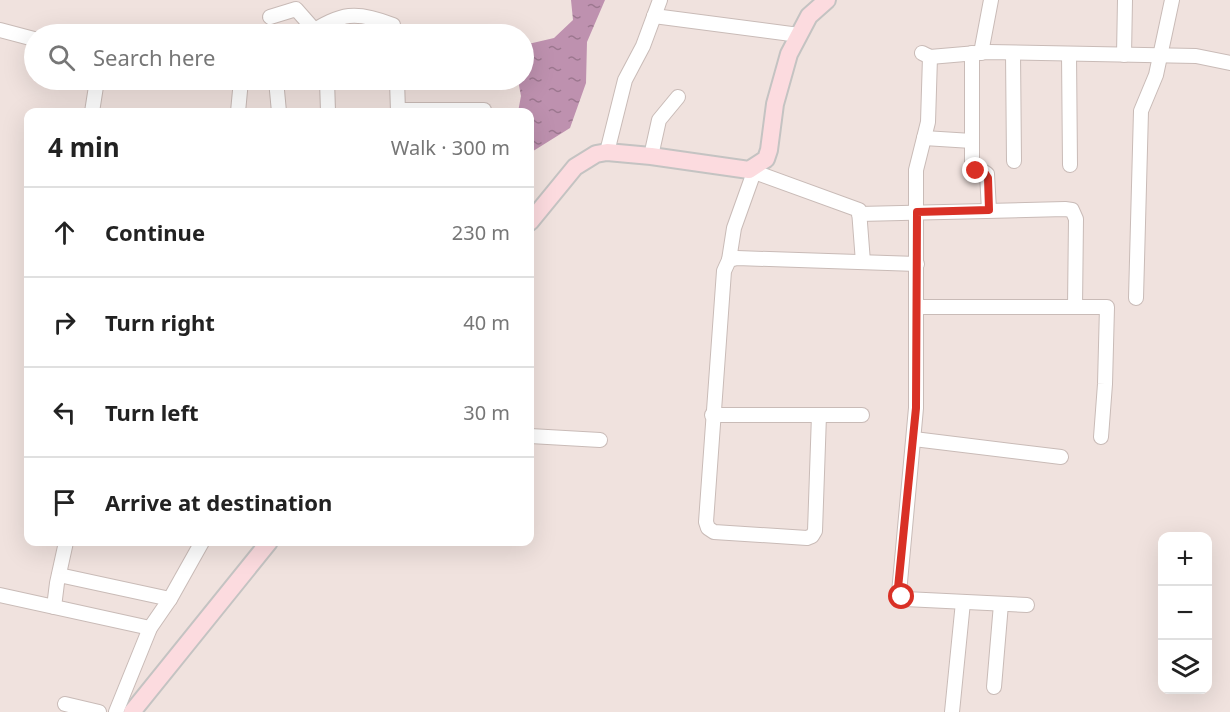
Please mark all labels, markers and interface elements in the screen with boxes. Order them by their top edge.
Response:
search box [24,24,534,90]
icon: search [45,41,78,74]
text: Search here [93,42,215,72]
text: 4 min [48,129,120,165]
text: Walk · 300 m [391,134,510,161]
route end [962,157,988,183]
icon: ahead [48,216,81,249]
text: Continue [105,217,205,247]
text: 230 m [452,219,510,246]
icon: right [48,306,81,339]
text: Turn right [105,307,215,337]
text: 40 m [463,309,510,336]
icon: left [48,396,81,429]
text: Turn left [105,397,199,427]
text: 30 m [463,399,510,426]
icon: arrive [48,486,81,519]
text: Arrive at destination [105,487,332,517]
map controls [1158,532,1212,694]
button: + [1158,532,1212,586]
route start [888,583,914,609]
button: − [1158,586,1212,640]
button: layers [1158,640,1212,694]

